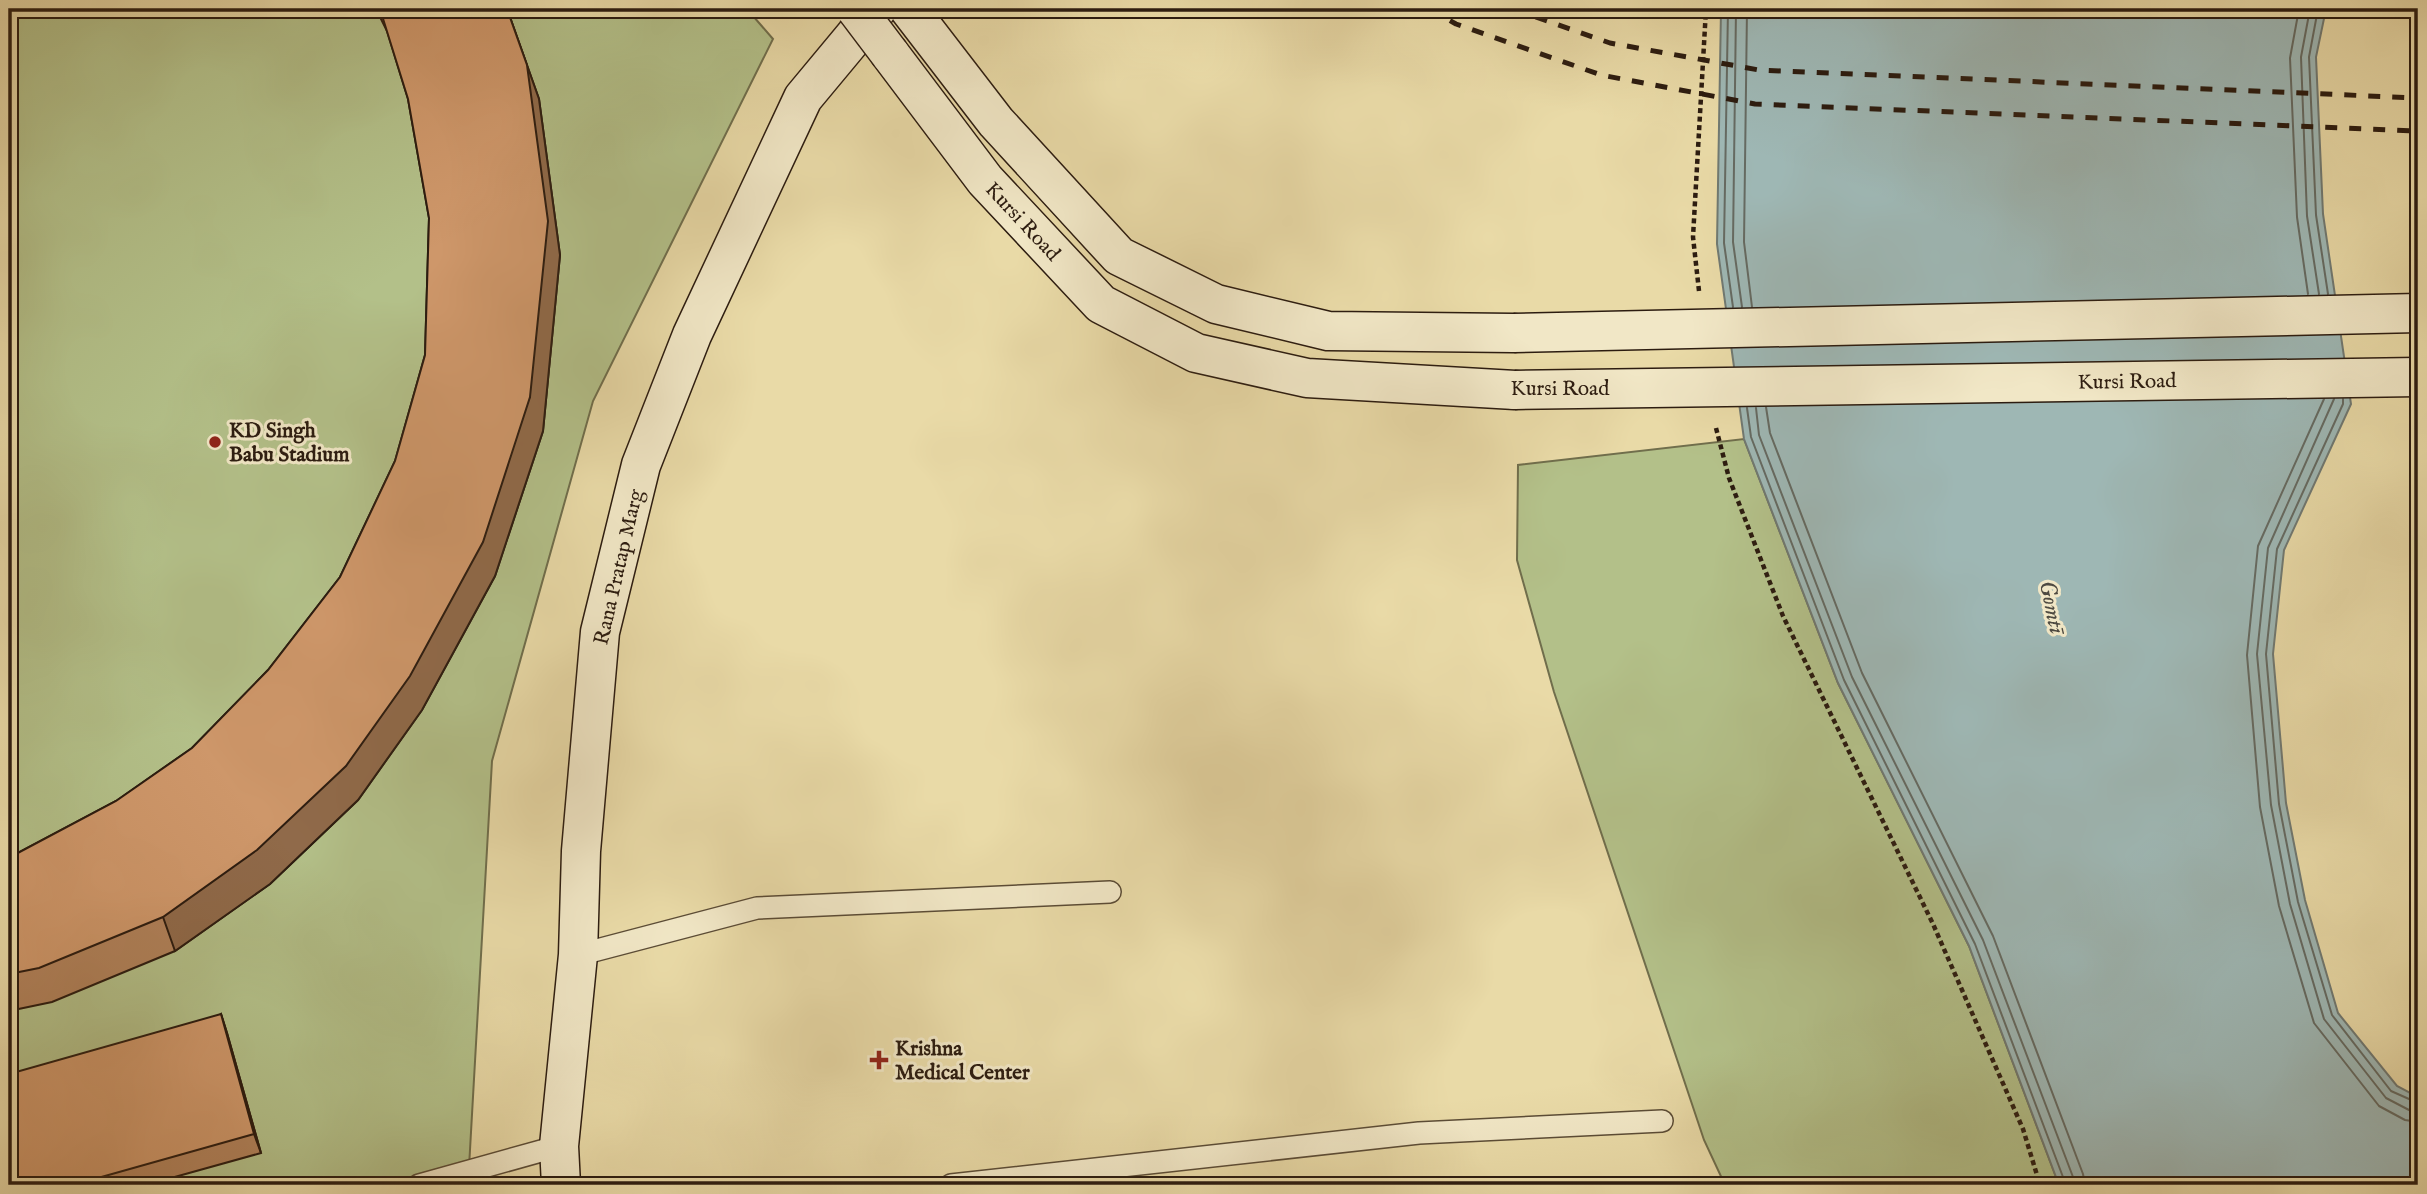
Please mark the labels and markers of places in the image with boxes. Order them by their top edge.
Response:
place label: KD Singh Babu Stadium [229,418,350,469]
marker: KD Singh Babu Stadium [207,434,223,450]
place label: Krishna Medical Center [895,1036,1030,1087]
marker: Krishna Medical Center [869,1050,889,1070]

